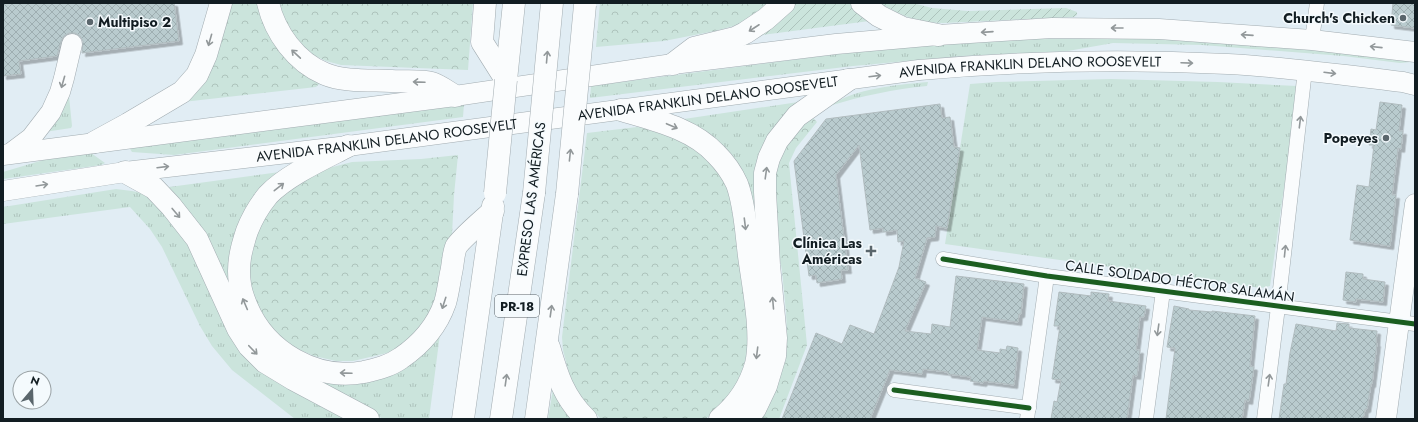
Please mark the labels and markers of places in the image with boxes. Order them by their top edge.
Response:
place label: Church's Chicken [1283,8,1395,28]
place label: Multipiso 2 [98,12,171,32]
marker: Church's Chicken [1398,13,1408,23]
marker: Multipiso 2 [85,17,95,27]
place label: Popeyes [1323,128,1379,148]
marker: Popeyes [1381,133,1391,143]
place label: Clínica Las Américas [793,233,863,269]
marker: Clínica Las Américas [865,245,877,257]

